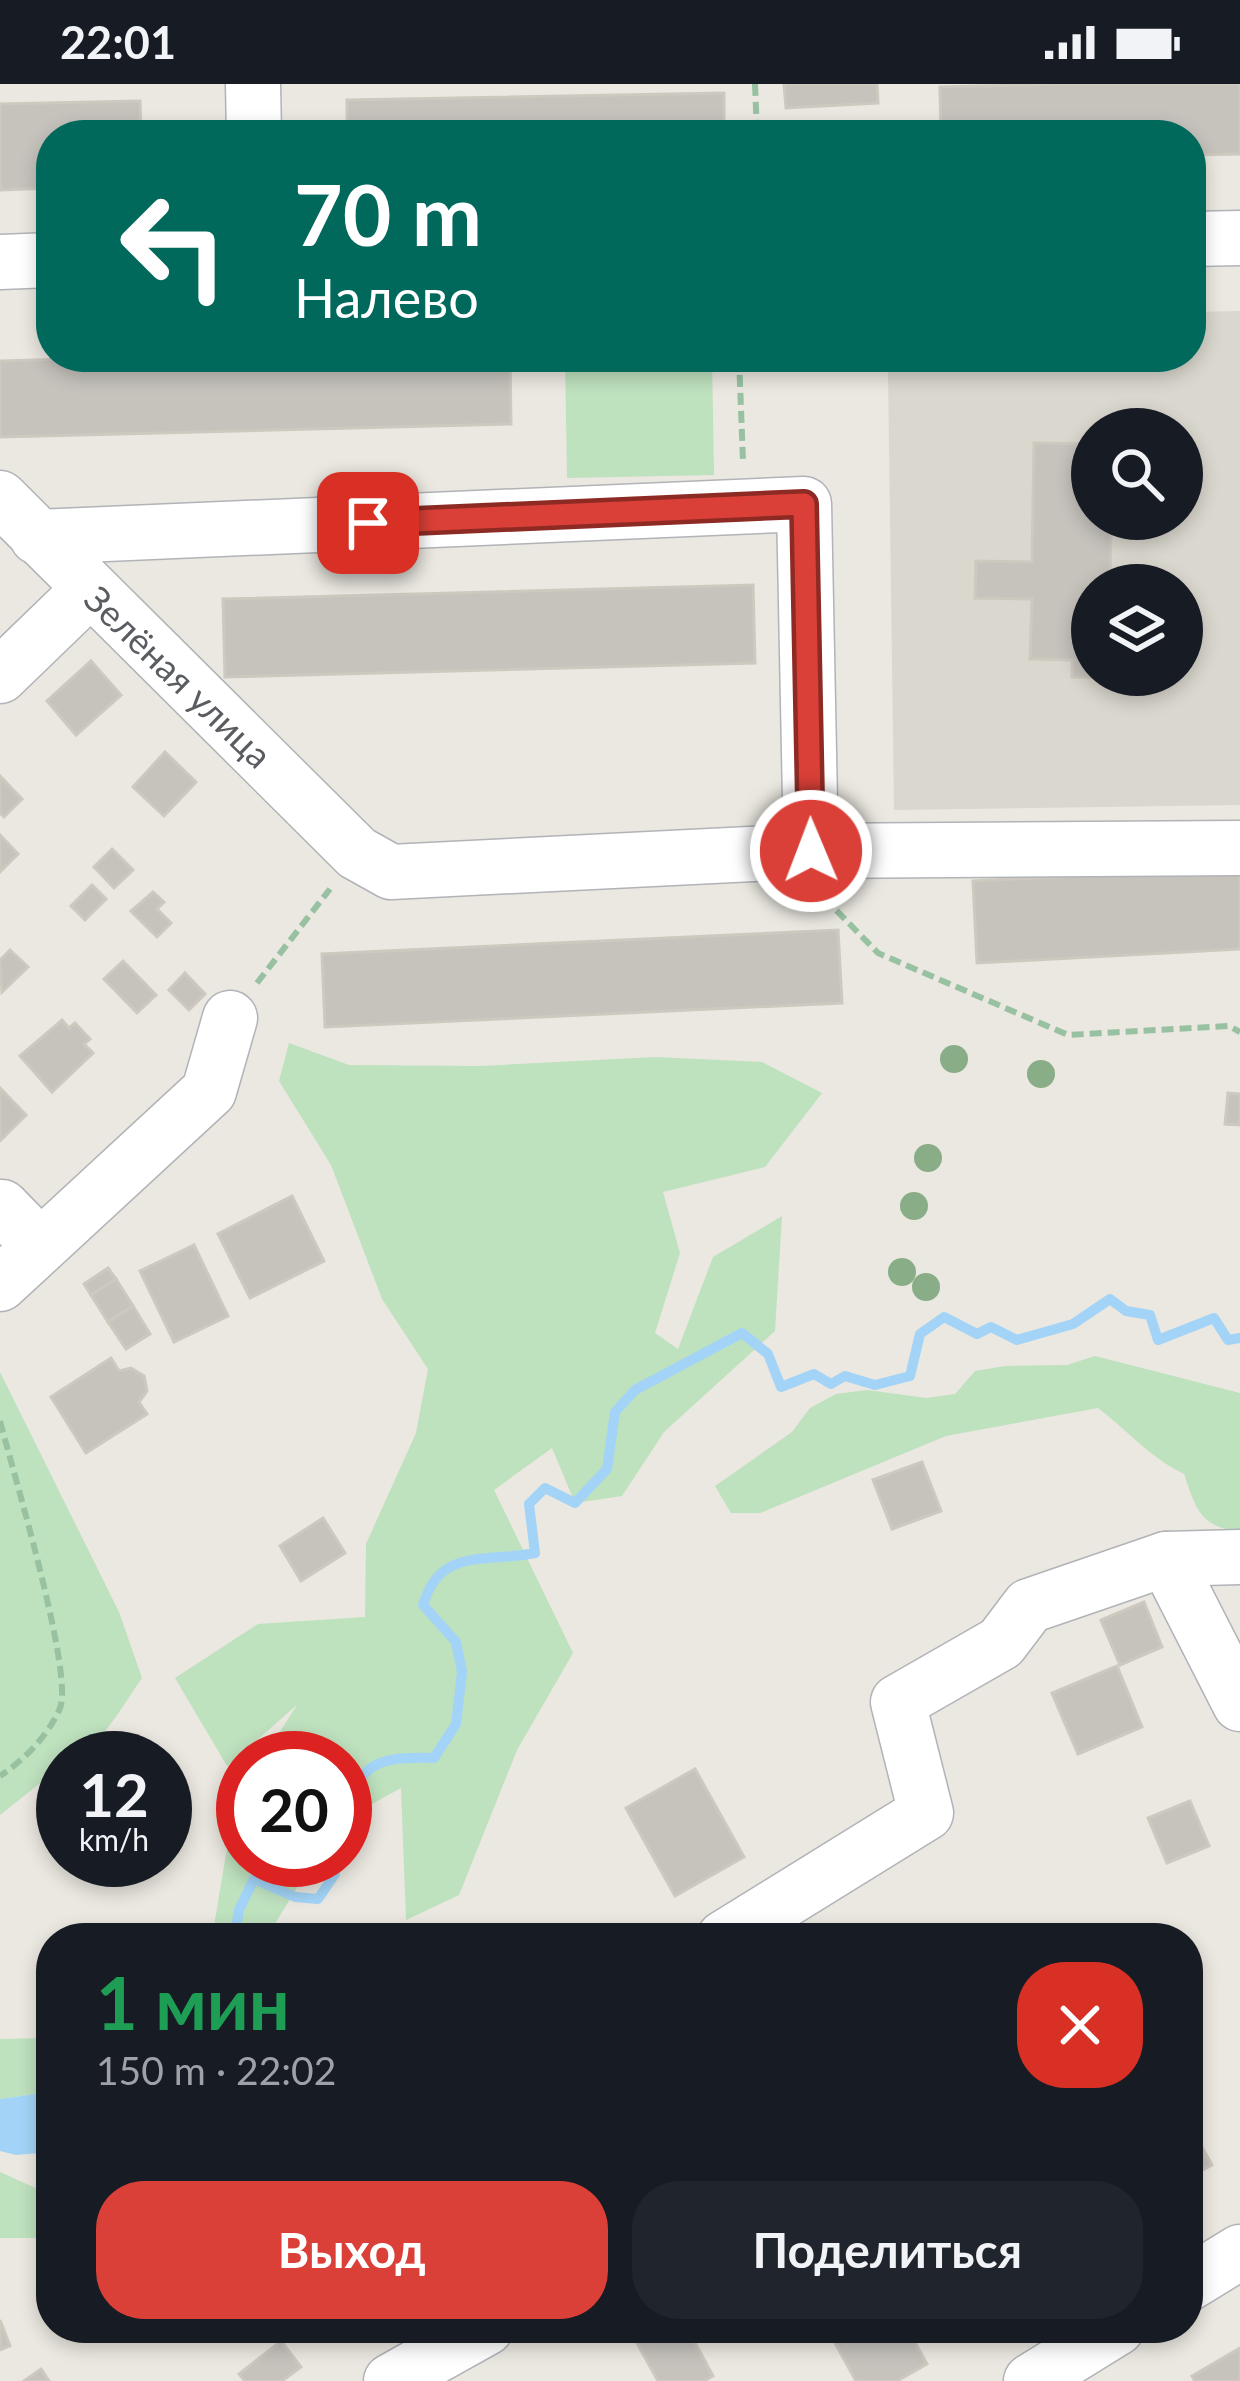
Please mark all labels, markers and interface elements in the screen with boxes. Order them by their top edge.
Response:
text: 22:01 [60,15,176,69]
text: 70 m [294,163,482,264]
icon: left [96,168,252,324]
text: Налево [294,265,479,330]
map controls [1071,408,1203,696]
button: search [1071,408,1203,540]
pin [317,472,419,574]
icon: arrive [335,490,401,556]
button: layers [1071,564,1203,696]
street label: Зелёная улица [76,576,281,777]
position arrow [748,788,874,914]
speed limit sign: 20 [216,1731,372,1887]
text: 12 [79,1758,149,1830]
text: km/h [79,1821,149,1857]
text: 1 мин [96,1959,290,2045]
button: close [1017,1962,1143,2088]
text: 150 m · 22:02 [96,2047,336,2093]
button: Выход [96,2181,608,2319]
button: Поделиться [632,2181,1143,2319]

